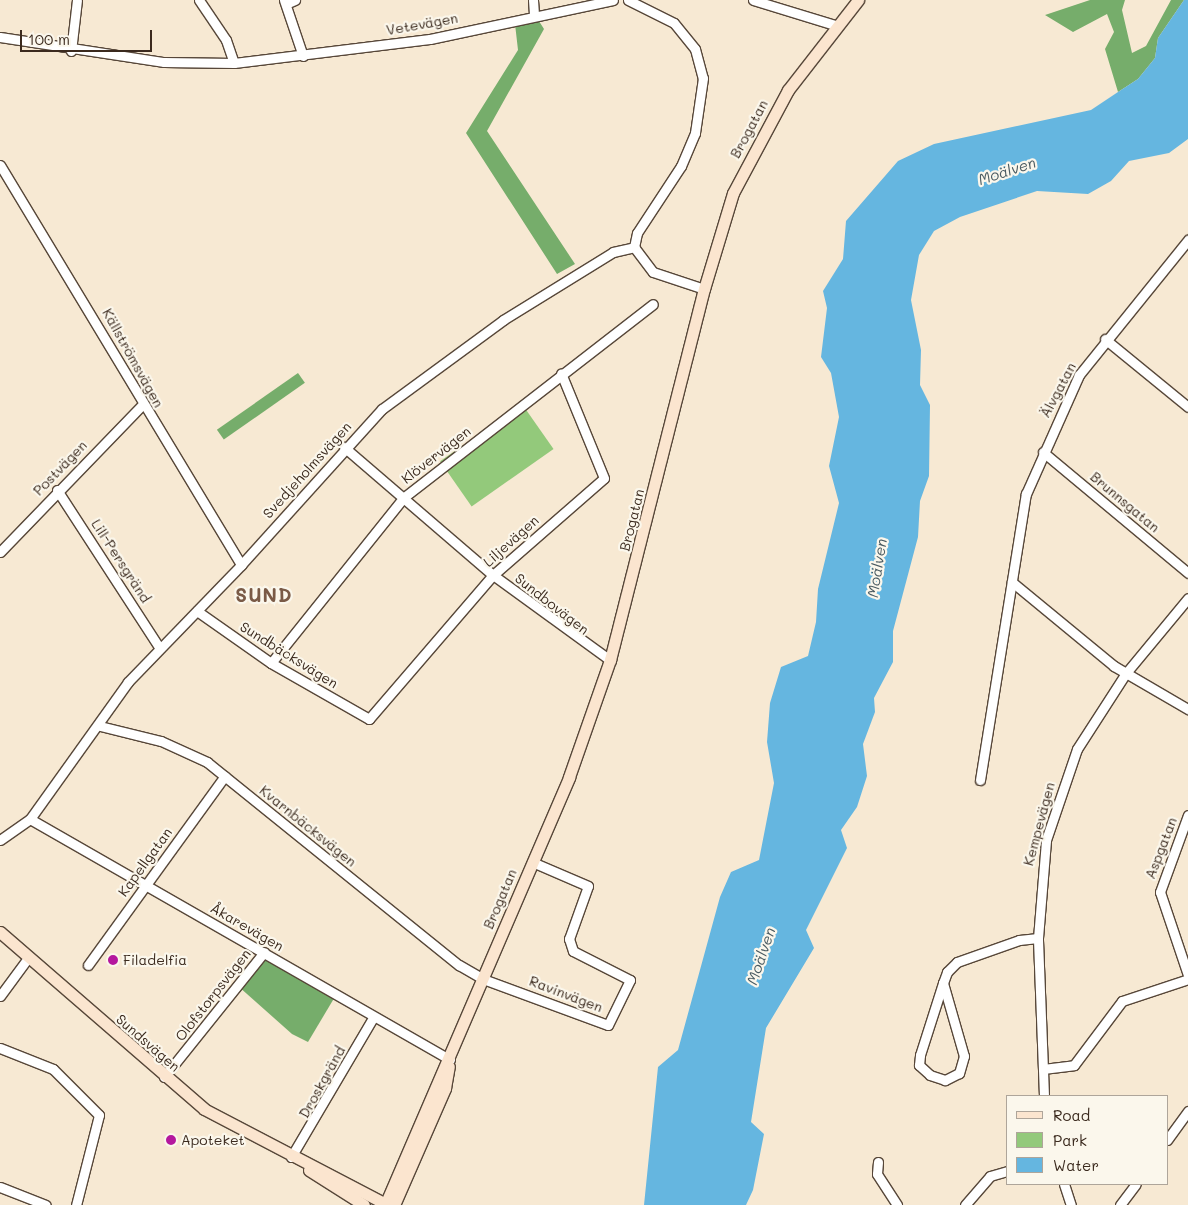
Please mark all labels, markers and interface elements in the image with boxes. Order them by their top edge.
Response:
street label: Vetevägen [385,9,459,39]
scale bar [22,20,155,52]
text: 100 m [28,29,70,49]
street label: Brogatan [727,97,771,161]
water label: Moälven [976,153,1038,189]
street label: Källströmsvägen [99,306,167,410]
street label: Älvgatan [1036,360,1080,420]
street label: Svedjeholmsvägen [259,418,355,522]
street label: Klövervägen [398,423,474,487]
street label: Postvägen [30,437,90,499]
street label: Brunnsgatan [1087,468,1163,536]
street label: Brogatan [616,487,648,553]
street label: Liljevägen [480,512,542,570]
street label: Lill-Persgränd [88,516,154,606]
water label: Moälven [863,537,891,599]
street label: Sundbovägen [512,570,592,638]
district label: SUND [235,584,293,606]
street label: Sundbäcksvägen [237,618,341,692]
street label: Kempevägen [1020,780,1058,868]
street label: Kvarnbäcksvägen [256,782,360,870]
street label: Aspgatan [1142,815,1180,881]
street label: Kapellgatan [114,824,176,900]
street label: Brogatan [480,866,520,932]
street label: Åkarevägen [207,899,287,955]
water label: Moälven [743,925,779,987]
street label: Olofstorpsvägen [172,946,254,1044]
place label: Filadelfia [123,952,187,968]
marker: Filadelfia [107,954,119,966]
street label: Ravinvägen [527,972,605,1016]
street label: Sundsvägen [113,1011,183,1075]
street label: Droskgränd [295,1043,349,1121]
legend [1006,1095,1168,1185]
text: Road [1053,1105,1090,1125]
text: Park [1053,1130,1087,1150]
place label: Apoteket [181,1132,245,1148]
marker: Apoteket [165,1134,177,1146]
text: Water [1053,1155,1099,1175]

